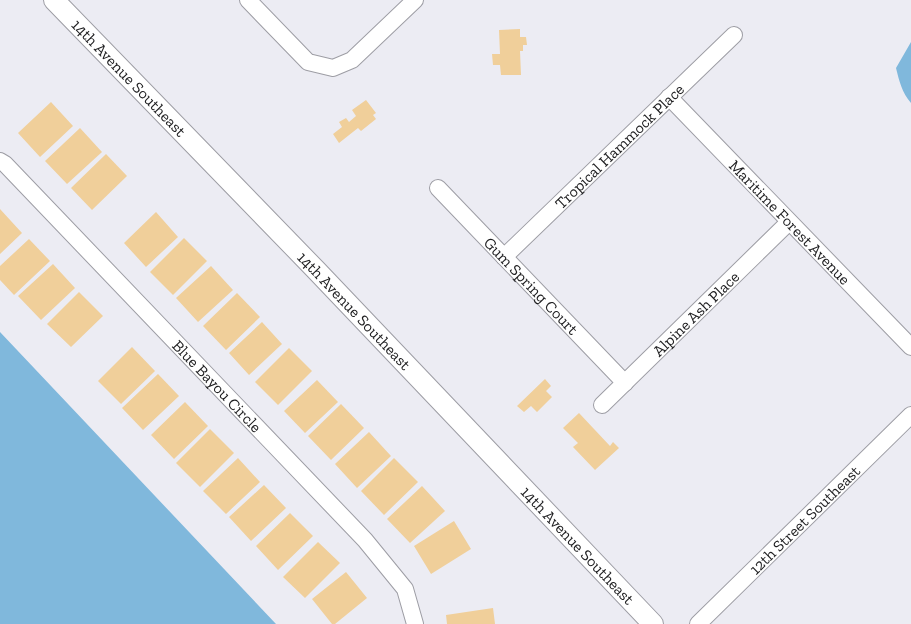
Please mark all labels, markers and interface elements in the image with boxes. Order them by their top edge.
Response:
street label: 14th Avenue Southeast [68,15,190,140]
street label: Tropical Hammock Place [551,80,688,213]
street label: Maritime Forest Avenue [725,156,854,289]
street label: Gum Spring Court [480,233,582,339]
street label: 14th Avenue Southeast [293,248,415,374]
street label: Alpine Ash Place [649,267,743,360]
street label: Blue Bayou Circle [168,336,266,436]
street label: 12th Street Southeast [745,462,864,578]
street label: 14th Avenue Southeast [517,482,638,608]

